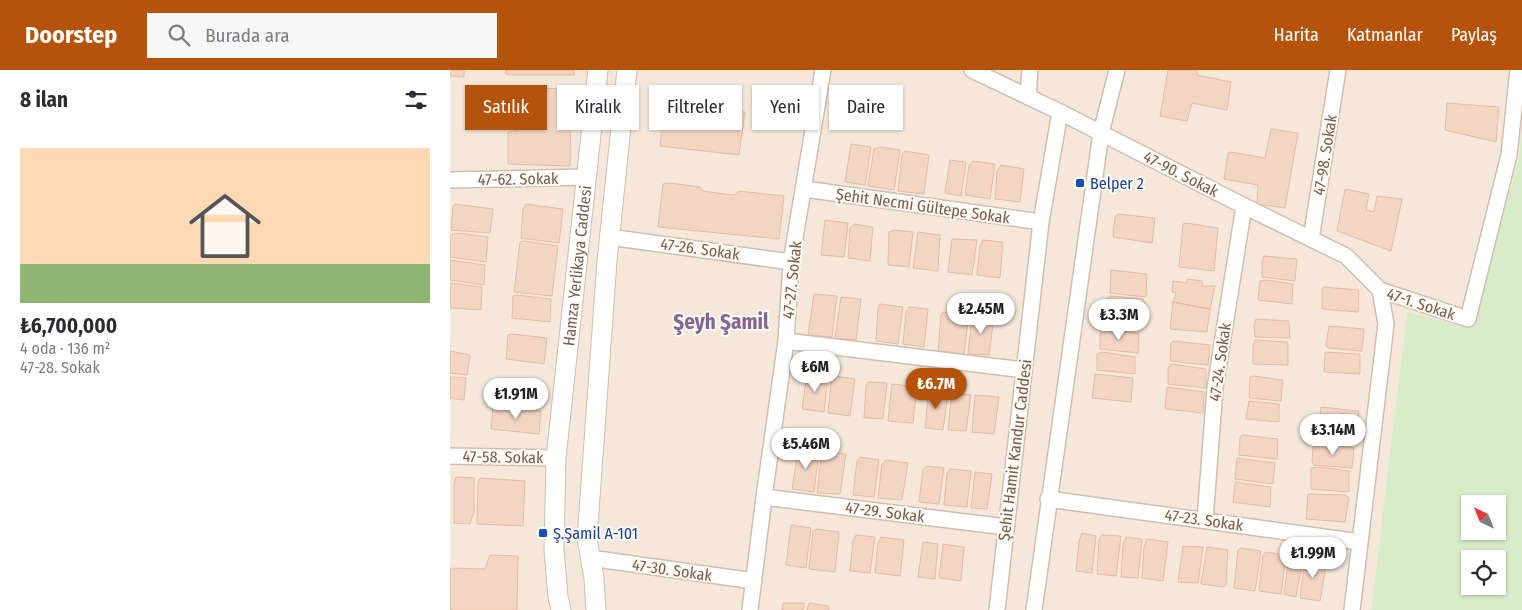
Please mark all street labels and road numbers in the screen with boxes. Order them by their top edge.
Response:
street label: 47-98. Sokak [1309,113,1341,197]
street label: 47-90. Sokak [1140,147,1222,201]
street label: 47-62. Sokak [477,169,559,189]
street label: Hamza Yerlikaya Caddesi [559,184,595,347]
street label: Şehit Necmi Gültepe Sokak [835,184,1012,228]
street label: 47-26. Sokak [659,234,741,264]
street label: 47-27. Sokak [778,240,806,320]
street label: 47-1. Sokak [1384,284,1458,324]
street label: 47-24. Sokak [1205,321,1235,403]
street label: Şehit Hamit Kandur Caddesi [994,358,1036,542]
street label: 47-58. Sokak [462,447,544,467]
street label: 47-29. Sokak [844,498,926,526]
street label: 47-23. Sokak [1164,505,1245,535]
street label: 47-30. Sokak [631,555,714,585]

